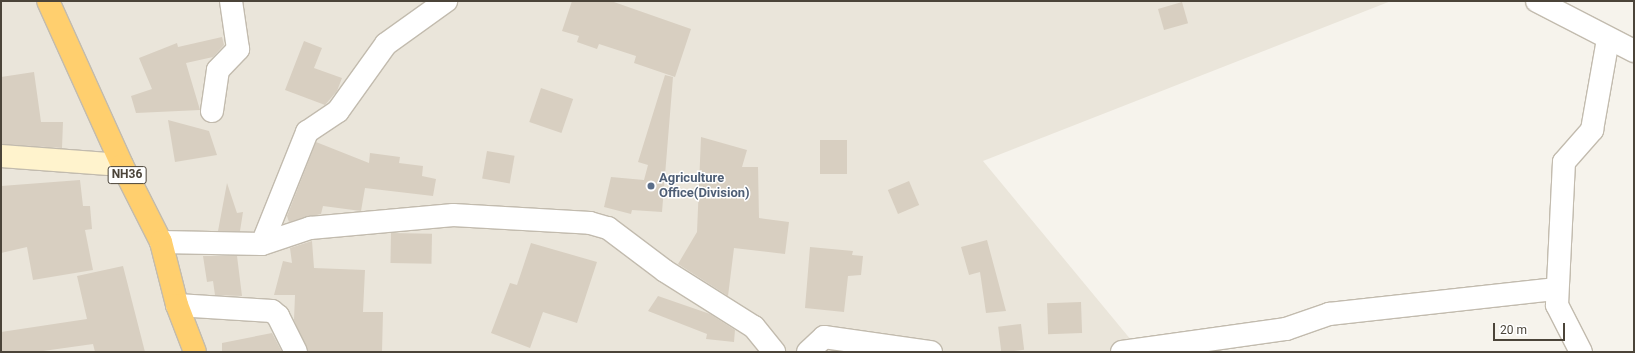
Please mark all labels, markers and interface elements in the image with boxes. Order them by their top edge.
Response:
road number: NH36 [107,165,147,185]
place label: Agriculture Office(Division) [659,171,750,202]
marker: Agriculture Office(Division) [646,181,656,191]
scale bar [1495,315,1567,341]
text: 20 m [1500,323,1527,337]

